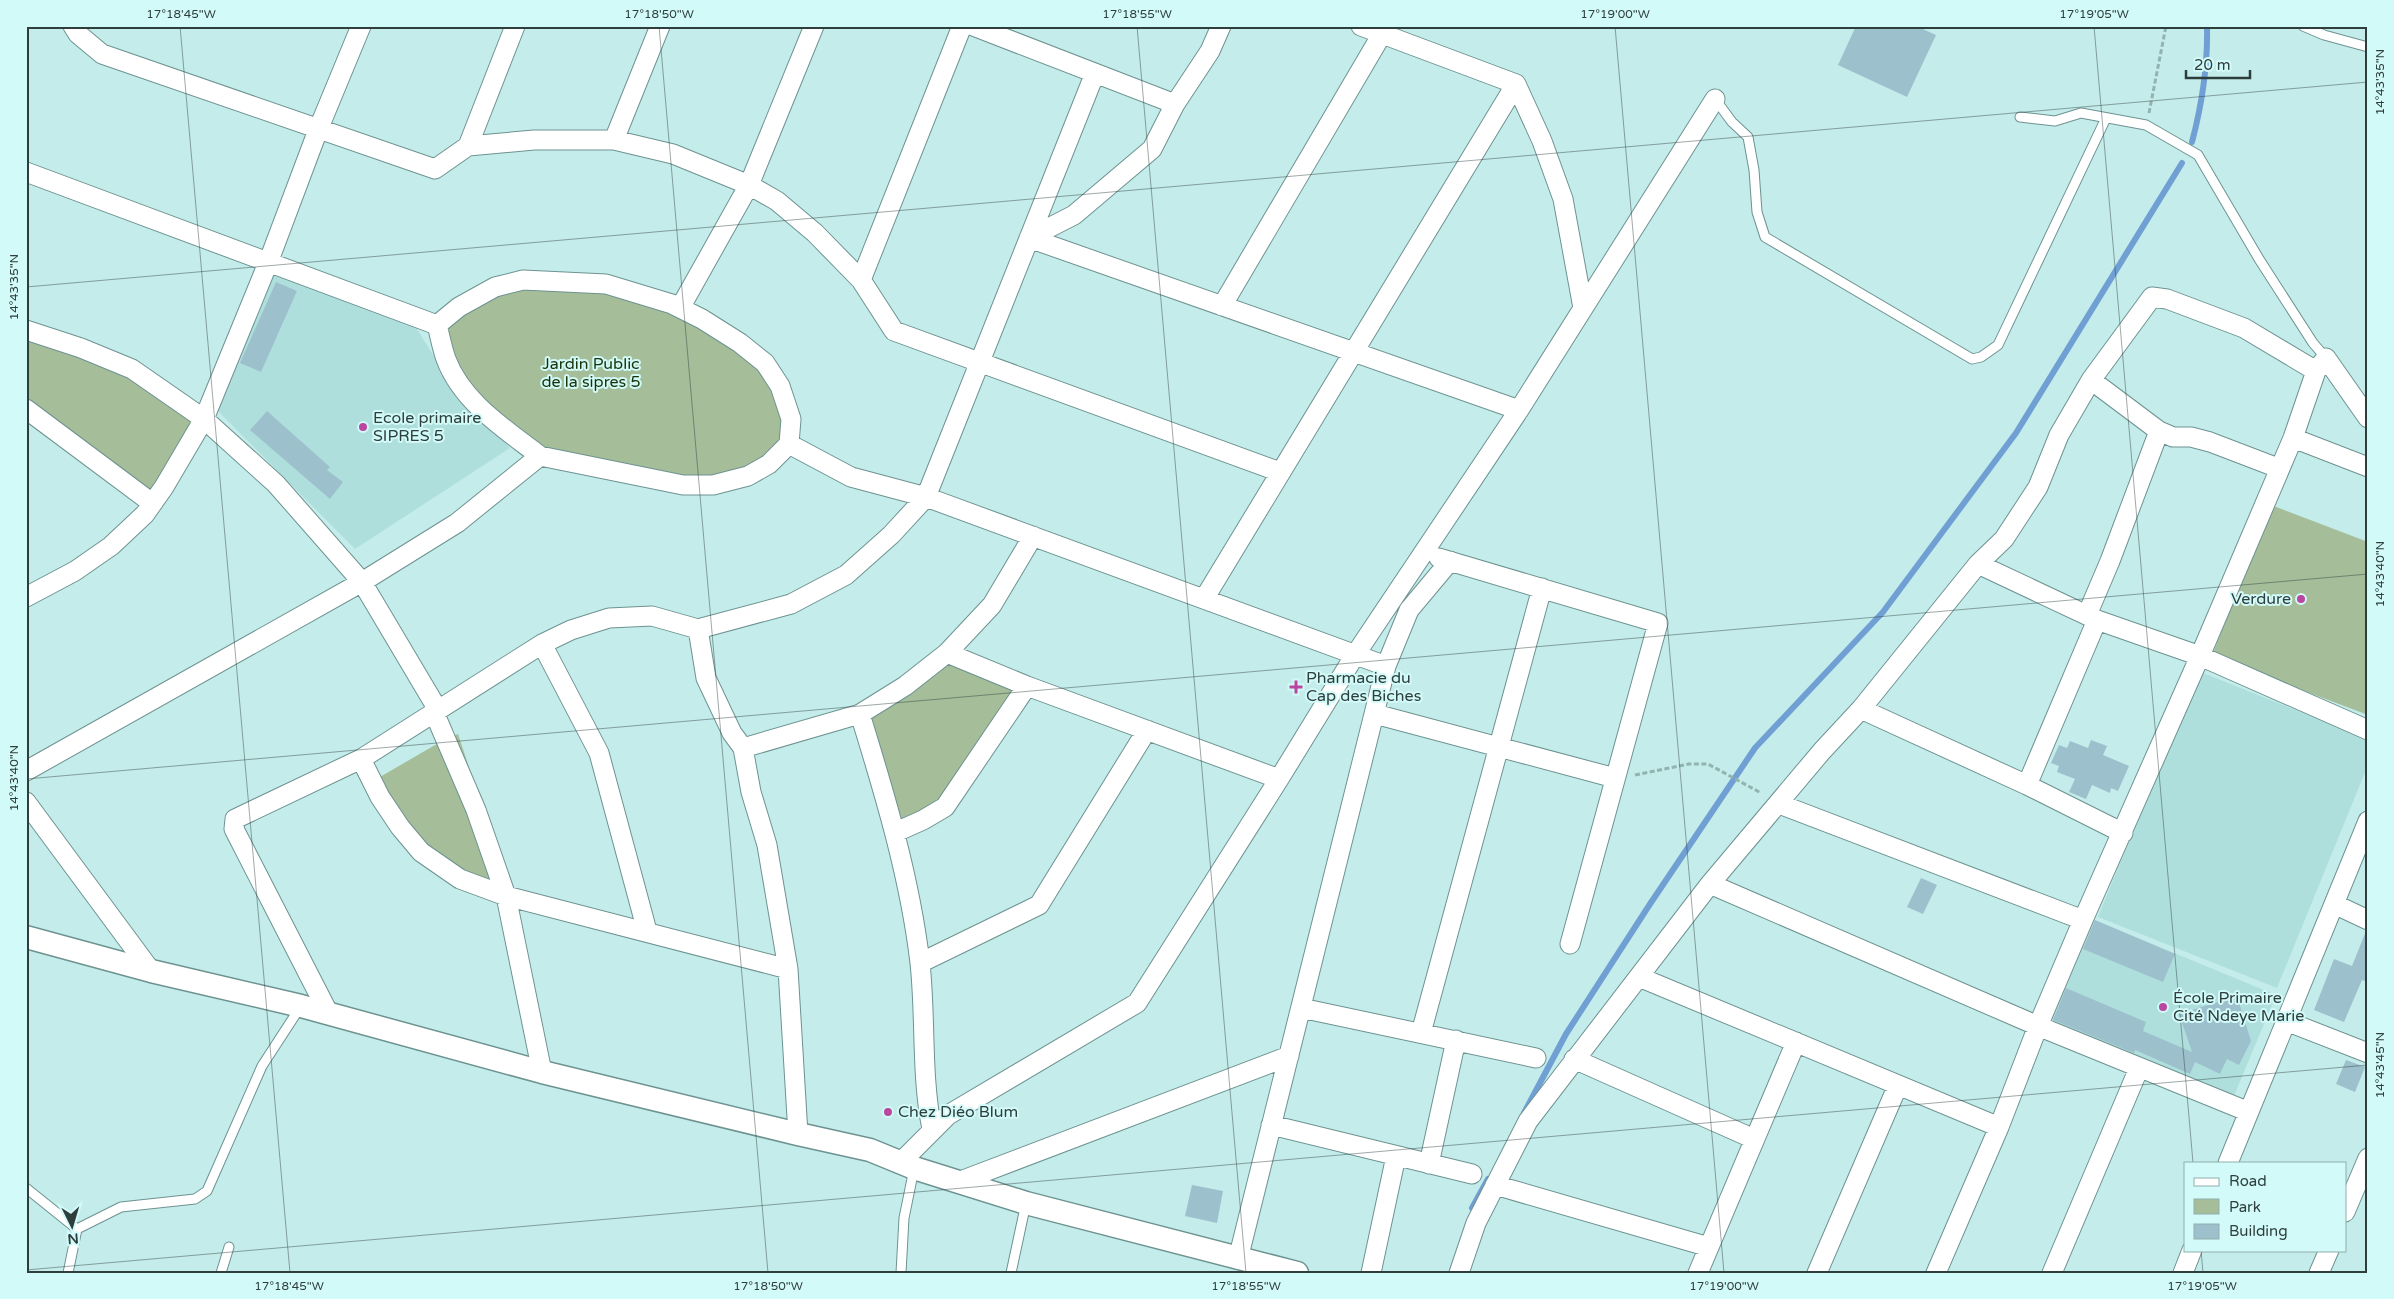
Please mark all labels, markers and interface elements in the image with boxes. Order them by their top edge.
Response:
text: 17°18'45"W [146,7,216,21]
text: 17°18'50"W [624,7,694,21]
text: 17°18'55"W [1102,7,1172,21]
text: 17°19'00"W [1580,7,1650,21]
text: 17°19'05"W [2059,7,2129,21]
scale bar [2186,48,2250,80]
text: 14°43'35"N [2373,49,2387,115]
text: 20 m [2194,56,2231,74]
text: 14°43'35"N [7,254,21,320]
park label: Jardin Public de la sipres 5 [541,354,641,392]
place label: Ecole primaire SIPRES 5 [373,408,481,446]
marker: Ecole primaire SIPRES 5 [357,421,369,433]
text: 14°43'40"N [2373,541,2387,607]
place label: Verdure [2231,589,2291,609]
marker: Verdure [2295,593,2307,605]
place label: Pharmacie du Cap des Biches [1306,668,1421,706]
marker: Pharmacie du Cap des Biches [1290,681,1302,693]
text: 14°43'40"N [7,745,21,811]
place label: École Primaire Cité Ndeye Marie [2173,988,2304,1026]
marker: École Primaire Cité Ndeye Marie [2157,1001,2169,1013]
text: 14°43'45"N [2373,1032,2387,1098]
place label: Chez Diéo Blum [898,1102,1018,1122]
marker: Chez Diéo Blum [882,1106,894,1118]
legend [2184,1162,2346,1252]
text: Road [2229,1172,2267,1190]
text: Park [2229,1198,2261,1216]
north arrow [48,1202,98,1252]
text: Building [2229,1222,2288,1240]
text: N [67,1229,79,1247]
text: 17°18'45"W [254,1279,324,1293]
text: 17°18'50"W [733,1279,803,1293]
text: 17°18'55"W [1211,1279,1281,1293]
text: 17°19'00"W [1689,1279,1759,1293]
text: 17°19'05"W [2167,1279,2237,1293]

